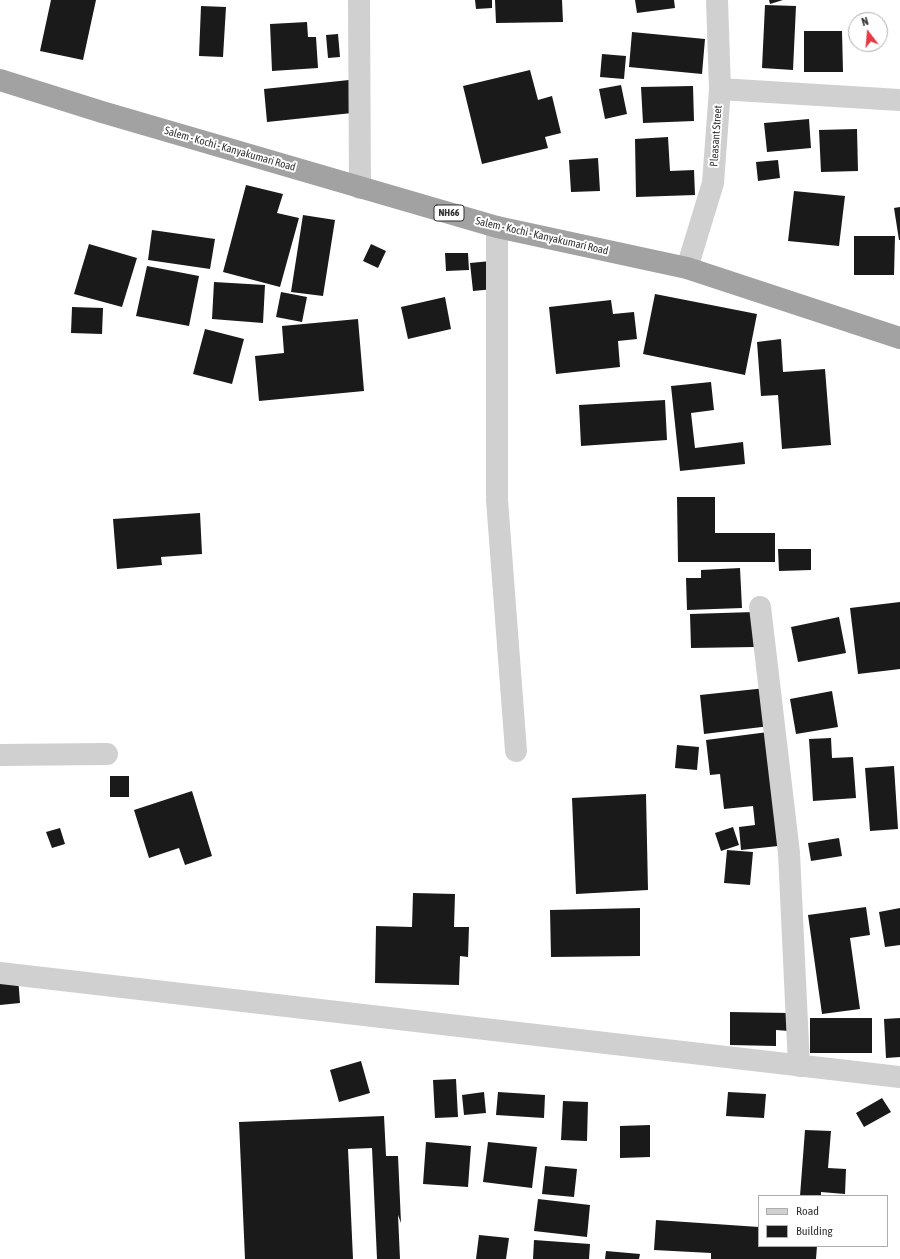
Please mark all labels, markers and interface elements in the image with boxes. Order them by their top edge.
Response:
north arrow [848,12,888,52]
text: N [860,15,870,28]
street label: Pleasant Street [707,105,725,167]
street label: Salem - Kochi - Kanyakumari Road [163,124,297,174]
road number: NH66 [434,205,464,221]
street label: Salem - Kochi - Kanyakumari Road [474,214,610,258]
legend [758,1195,888,1247]
text: Road [796,1204,819,1218]
text: Building [796,1224,833,1238]

